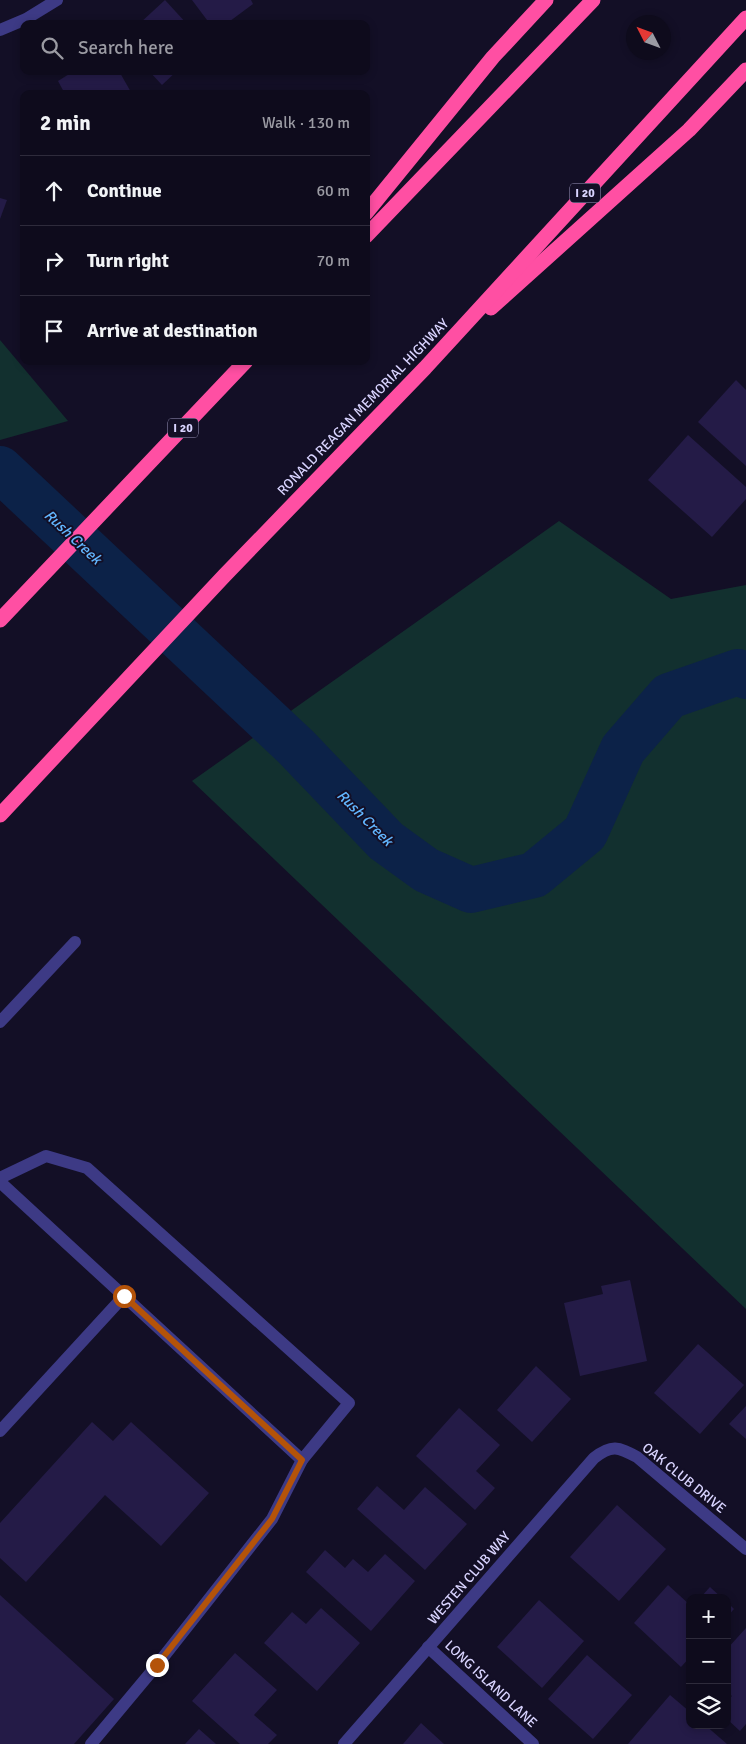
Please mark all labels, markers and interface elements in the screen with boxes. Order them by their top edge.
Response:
north arrow [626,15,671,60]
search box [20,20,370,75]
icon: search [38,34,66,62]
text: Search here [78,36,174,60]
text: 2 min [40,110,91,136]
text: Walk · 130 m [262,113,350,133]
icon: ahead [40,177,68,205]
text: Continue [87,179,162,203]
text: 60 m [316,181,350,201]
road number: I 20 [570,184,600,202]
icon: right [40,247,68,275]
text: Turn right [87,249,169,273]
text: 70 m [316,251,350,271]
street label: RONALD REAGAN MEMORIAL HIGHWAY [274,315,452,499]
icon: arrive [40,317,68,345]
text: Arrive at destination [87,319,258,343]
road number: I 20 [168,418,198,438]
water label: Rush Creek [41,506,106,569]
water label: Rush Creek [333,786,398,851]
route start [113,1285,136,1308]
street label: OAK CLUB DRIVE [639,1439,729,1517]
street label: WESTEN CLUB WAY [424,1528,514,1628]
map controls [686,1594,731,1729]
button: + [686,1594,731,1639]
street label: LONG ISLAND LANE [441,1637,541,1731]
button: − [686,1639,731,1684]
route end [146,1654,169,1677]
button: layers [686,1684,731,1729]

